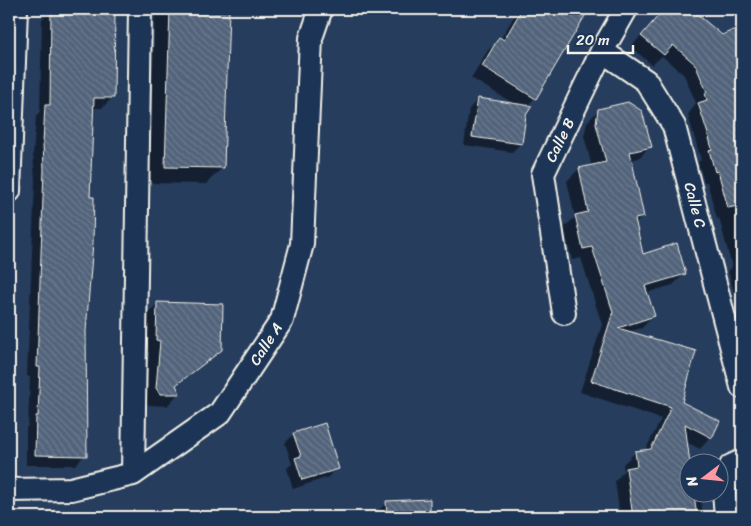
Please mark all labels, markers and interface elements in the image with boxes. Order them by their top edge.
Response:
scale bar [568,22,634,54]
text: 20 m [576,27,610,53]
street label: Calle B [538,113,582,167]
street label: Calle C [676,179,714,231]
street label: Calle A [242,317,290,371]
north arrow [678,454,728,504]
text: N [679,473,706,491]

